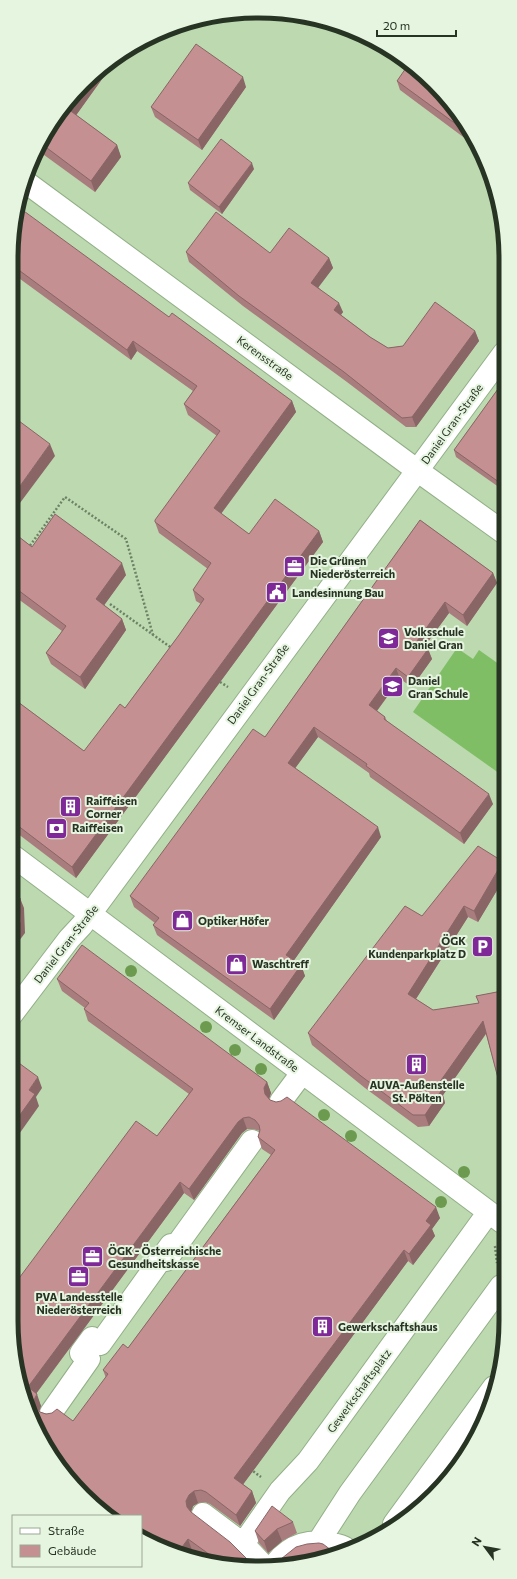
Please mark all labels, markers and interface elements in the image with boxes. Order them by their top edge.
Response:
scale bar [377,12,456,38]
text: 20 m [383,18,410,32]
street label: Kerensstraße [235,333,296,382]
street label: Daniel Gran-Straße [418,381,485,466]
office icon: Die Grünen Niederösterreich [281,554,307,580]
place label: Die Grünen Niederösterreich [310,554,395,580]
public building icon: Landesinnung Bau [264,580,290,606]
place label: Landesinnung Bau [292,586,384,599]
school or university icon: Volksschule Daniel Gran [375,625,401,651]
place label: Volksschule Daniel Gran [404,625,464,651]
street label: Daniel Gran-Straße [224,641,291,726]
school or university icon: Daniel Gran Schule [380,674,406,700]
place label: Daniel Gran Schule [408,674,468,700]
building icon: Raiffeisen Corner [57,794,83,820]
place label: Raiffeisen Corner [86,794,137,820]
bank icon: Raiffeisen [44,815,70,841]
place label: Raiffeisen [72,821,123,834]
street label: Daniel Gran-Straße [31,902,100,986]
shop icon: Optiker Höfer [170,908,196,934]
place label: Optiker Höfer [198,914,269,927]
place label: ÖGK Kundenparkplatz D [368,934,466,960]
parking icon: ÖGK Kundenparkplatz D [469,934,495,960]
shop icon: Waschtreff [224,951,250,977]
place label: Waschtreff [252,957,309,970]
street label: Kremser Landstraße [213,1003,302,1074]
building icon: AUVA-Außenstelle St. Pölten [404,1052,430,1078]
place label: AUVA-Außenstelle St. Pölten [370,1078,465,1104]
office icon: ÖGK - Österreichische Gesundheitskasse [79,1244,105,1270]
place label: ÖGK - Österreichische Gesundheitskasse [108,1244,221,1270]
office icon: PVA Landesstelle Niederösterreich [66,1264,92,1290]
place label: PVA Landesstelle Niederösterreich [35,1290,123,1316]
building icon: Gewerkschaftshaus [309,1314,335,1340]
place label: Gewerkschaftshaus [338,1320,438,1333]
street label: Gewerkschaftsplatz [324,1346,394,1435]
legend [12,1515,142,1567]
text: Straße [48,1523,84,1537]
north arrow [465,1527,505,1567]
text: N [468,1534,484,1548]
text: Gebäude [48,1543,96,1557]

